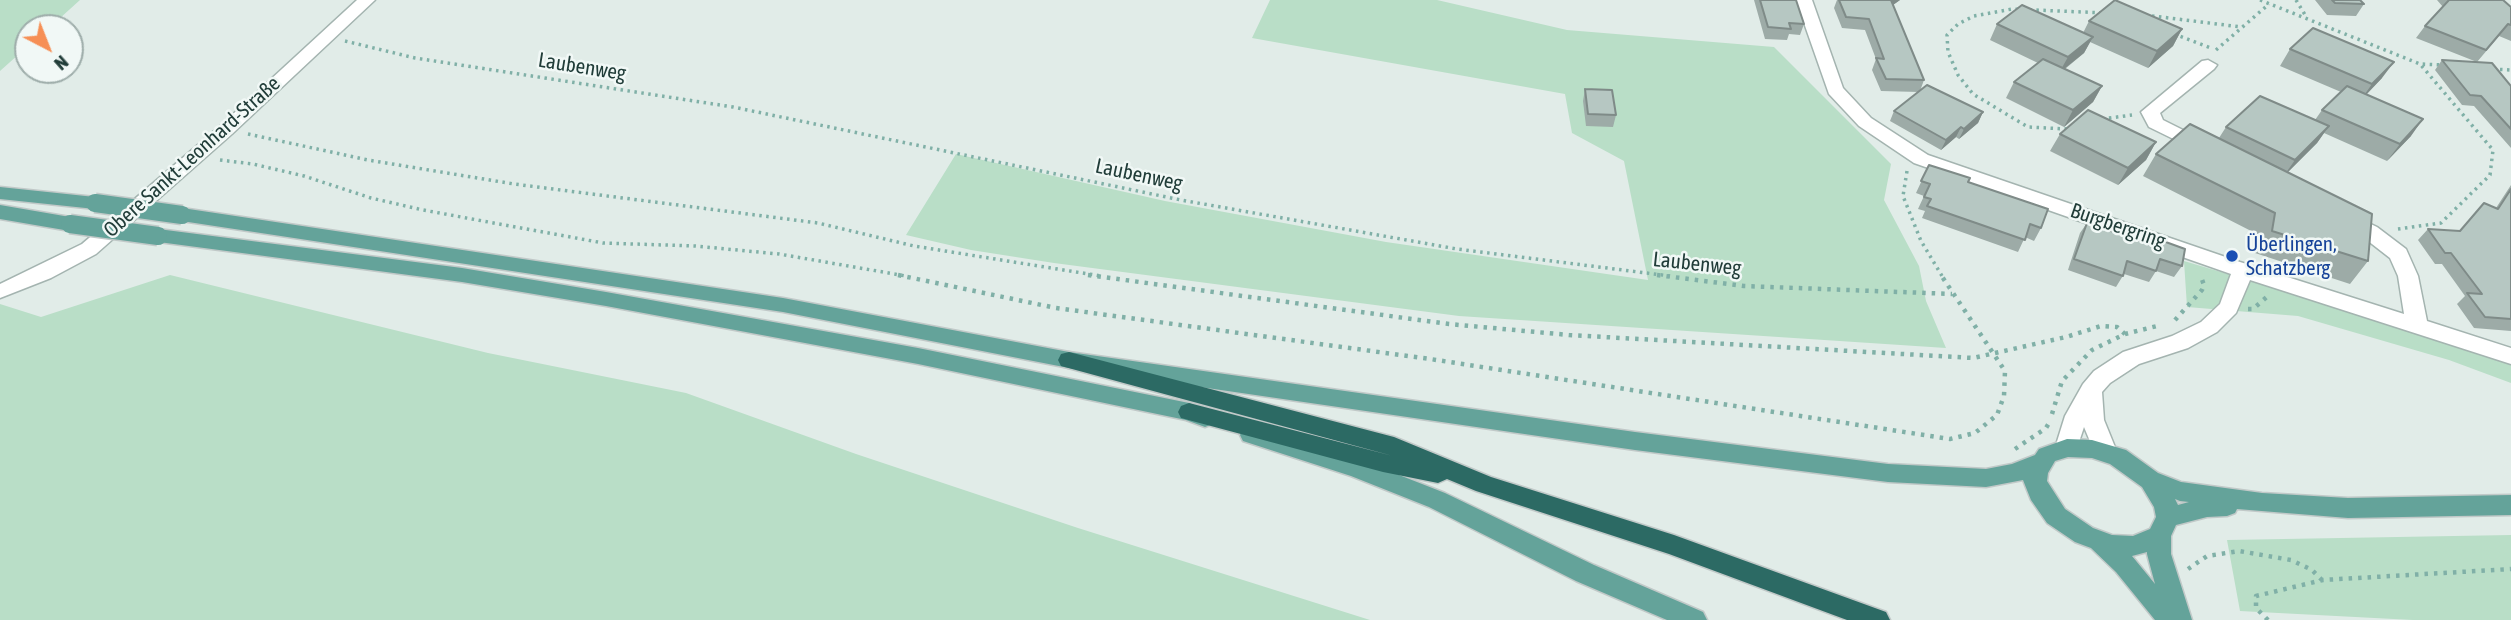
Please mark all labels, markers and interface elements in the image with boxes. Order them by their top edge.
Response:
north arrow [14,14,84,84]
street label: Laubenweg [536,48,628,86]
text: N [50,51,73,75]
street label: Obere Sankt-Leonhard-Straße [99,71,285,243]
street label: Laubenweg [1093,153,1185,197]
street label: Burgbergring [2067,198,2169,254]
place label: Überlingen, Schatzberg [2246,231,2337,281]
street label: Laubenweg [1652,247,1742,281]
marker: Überlingen, Schatzberg [2224,248,2240,264]

